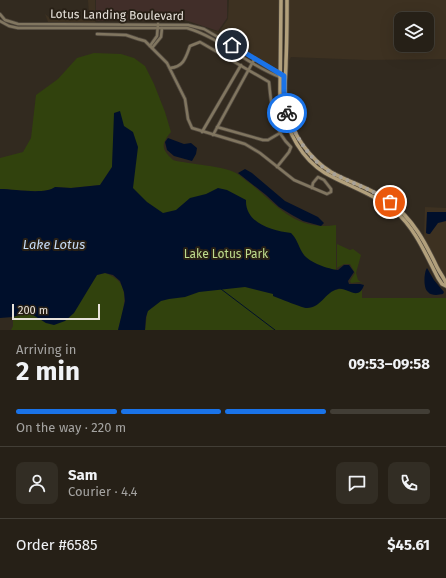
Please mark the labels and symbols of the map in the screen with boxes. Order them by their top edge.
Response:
street label: Lotus Landing Boulevard [50,7,184,23]
pin [215,28,249,62]
courier [267,93,307,133]
pin [373,185,407,219]
water label: Lake Lotus [23,237,85,252]
park label: Lake Lotus Park [184,247,269,261]
scale bar [12,302,100,321]

